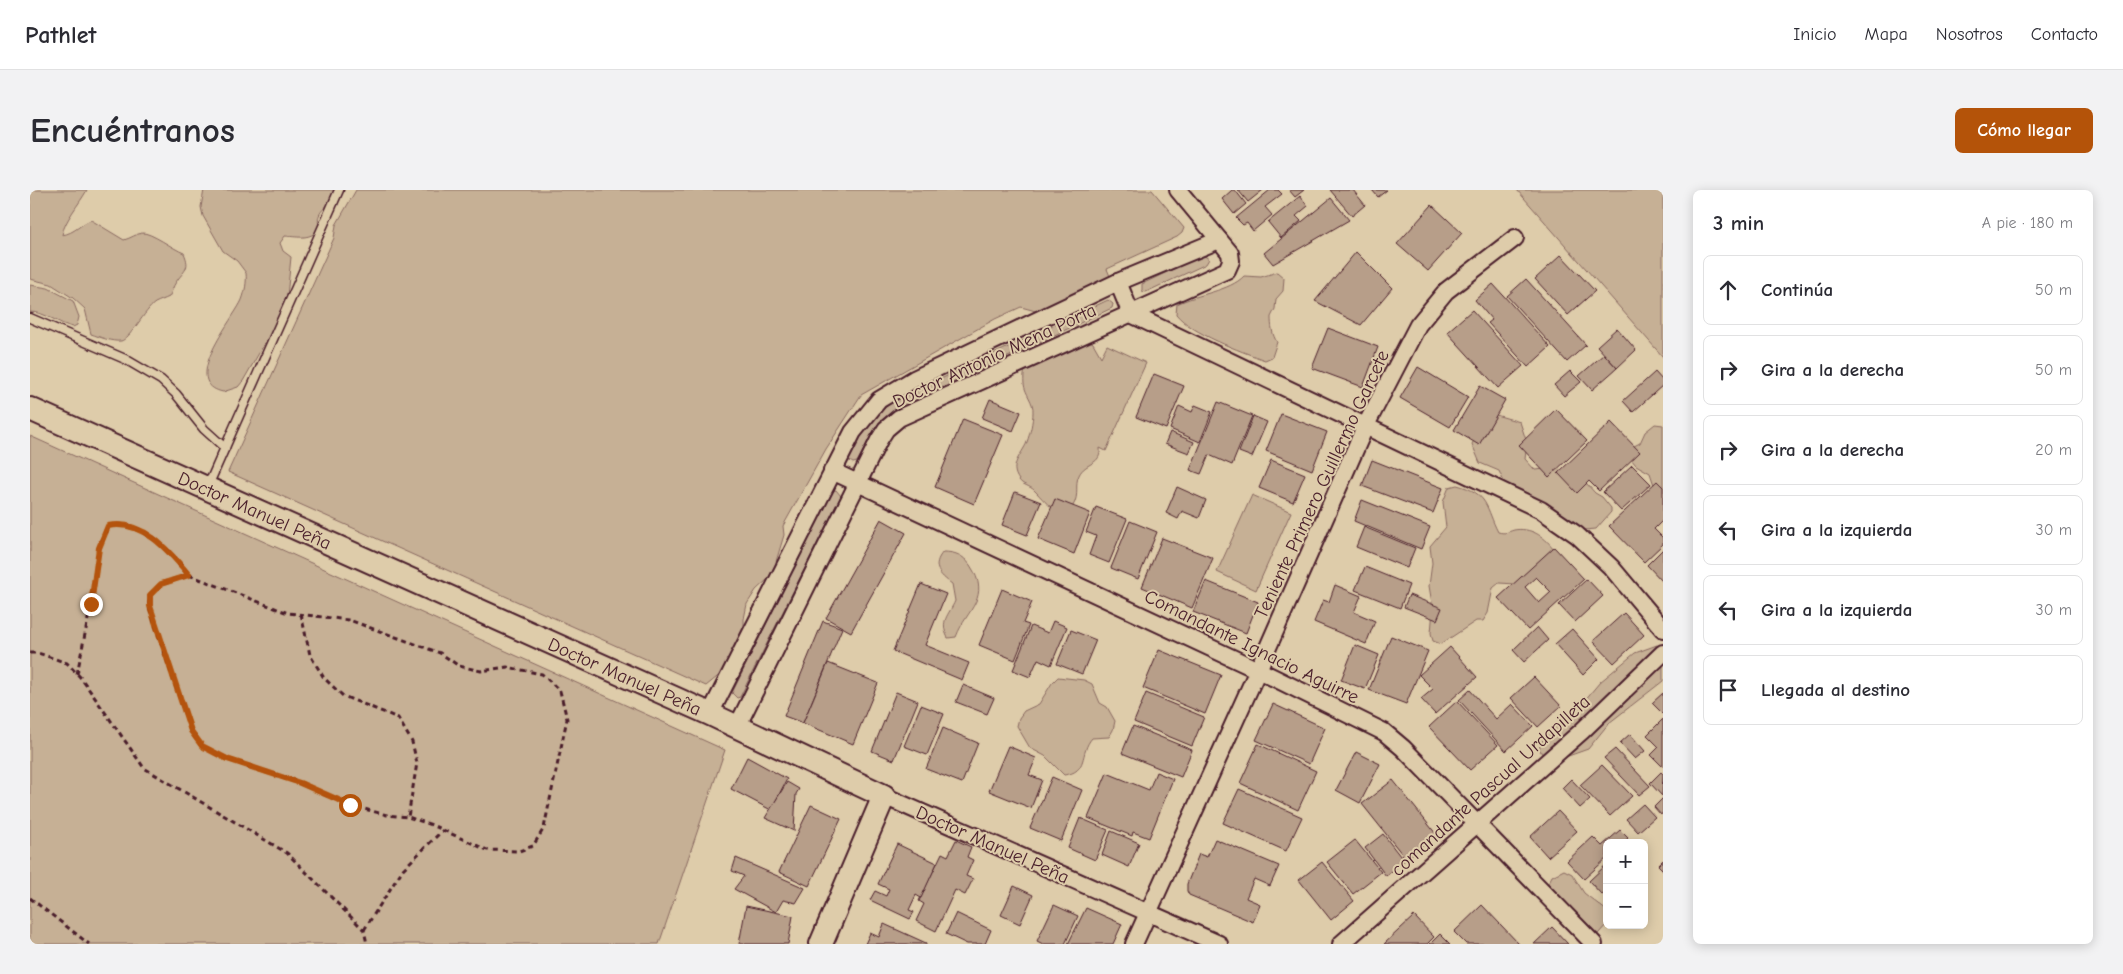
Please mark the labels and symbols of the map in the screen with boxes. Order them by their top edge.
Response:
street label: Doctor Antonio Mena Porta [889,299,1100,413]
street label: Teniente Primero Guillermo Garcete [1250,347,1394,622]
street label: Doctor Manuel Peña [174,467,335,555]
street label: Comandante Ignacio Aguirre [1141,585,1362,709]
route end [80,593,103,616]
street label: Doctor Manuel Peña [544,633,705,721]
street label: comandante Pascual Urdapilleta [1387,691,1595,881]
route start [339,794,362,817]
street label: Doctor Manuel Peña [912,801,1073,889]

